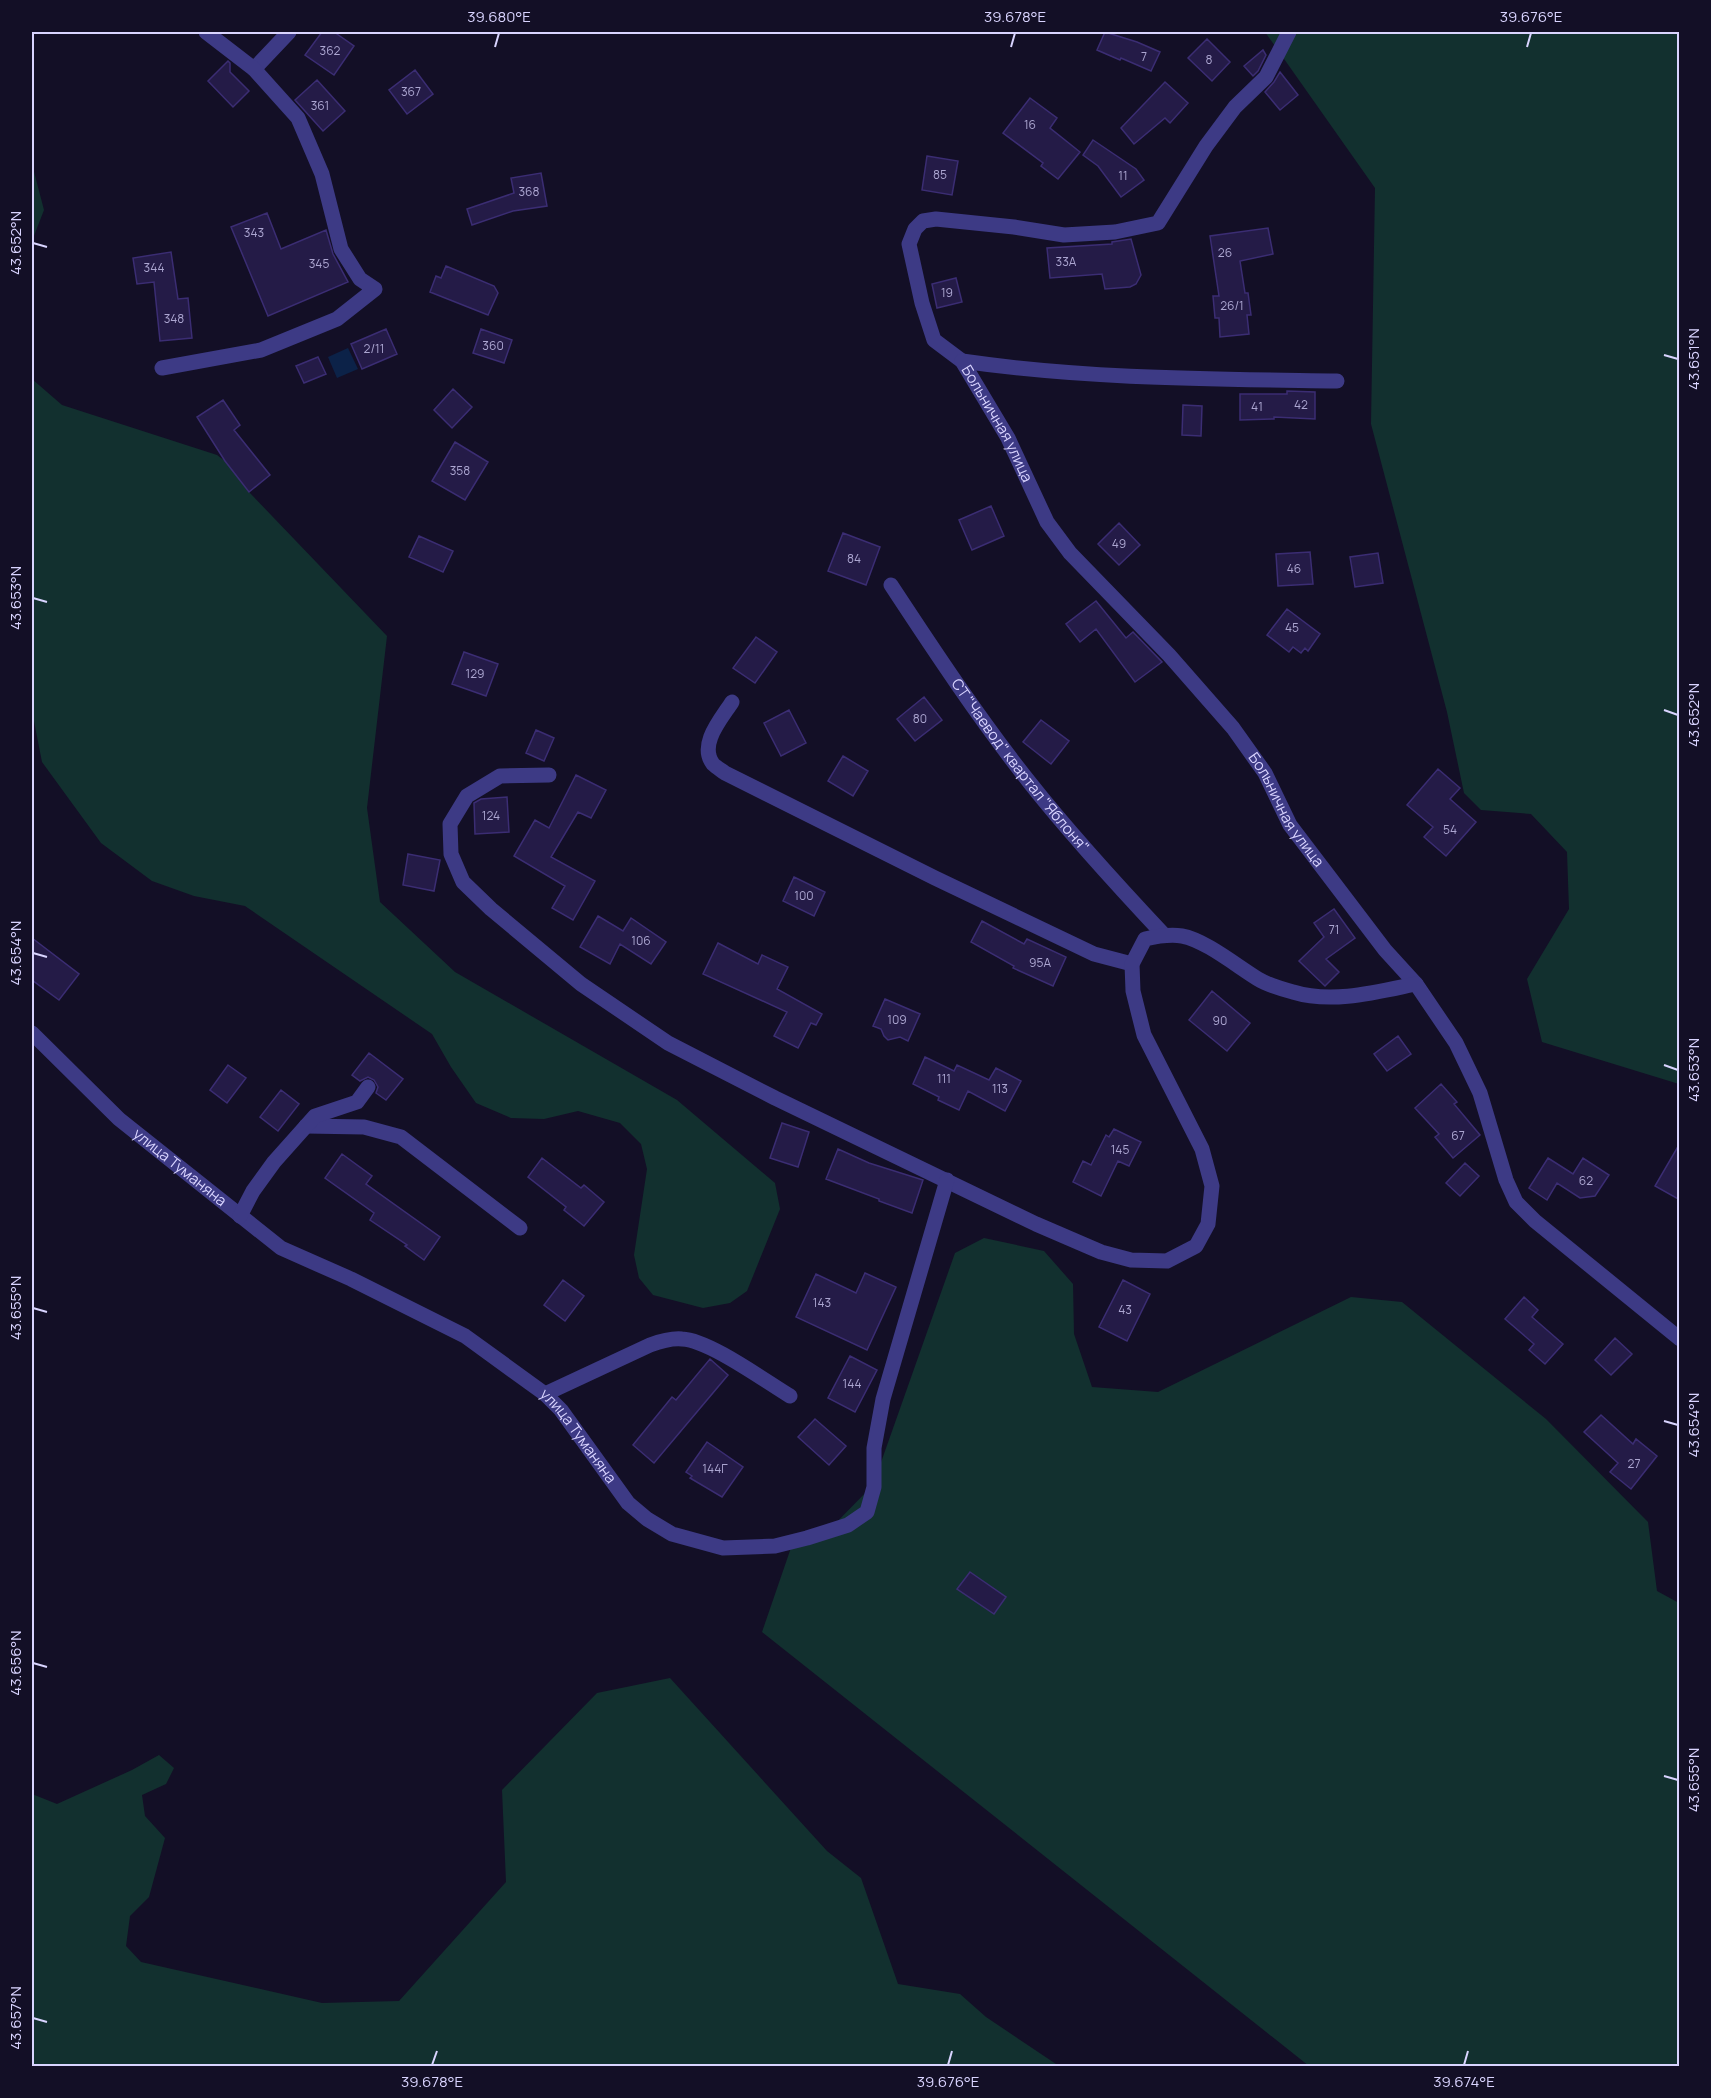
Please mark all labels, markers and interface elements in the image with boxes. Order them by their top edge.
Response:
text: 39.680°E [467,6,531,27]
text: 39.678°E [984,6,1046,27]
text: 39.676°E [1500,6,1562,27]
house number: 362 [320,42,341,59]
house number: 7 [1141,48,1147,65]
house number: 8 [1206,51,1213,68]
house number: 367 [401,83,421,100]
house number: 361 [311,97,329,114]
house number: 16 [1024,116,1036,133]
house number: 85 [933,166,947,183]
house number: 11 [1118,167,1128,184]
house number: 368 [518,183,540,200]
text: 43.652°N [5,211,26,275]
house number: 343 [244,224,264,241]
house number: 26 [1218,244,1232,261]
house number: 33А [1056,253,1077,270]
house number: 345 [309,255,329,272]
house number: 344 [144,259,164,276]
house number: 19 [941,284,953,301]
house number: 26/1 [1220,297,1244,314]
house number: 348 [164,310,184,327]
text: 43.651°N [1683,328,1704,390]
house number: 360 [482,337,504,354]
house number: 2/11 [364,340,384,357]
street label: Больничная улица [957,361,1038,486]
house number: 42 [1294,396,1308,413]
house number: 41 [1251,398,1263,415]
house number: 358 [450,462,470,479]
house number: 49 [1112,535,1126,552]
house number: 84 [847,550,861,567]
house number: 46 [1287,560,1301,577]
text: 43.653°N [5,566,26,630]
house number: 45 [1285,619,1299,636]
house number: 129 [466,665,484,682]
street label: СТ "Чаевод" квартал "Яблоня" [947,674,1094,856]
text: 43.652°N [1683,683,1704,747]
house number: 80 [913,710,927,727]
street label: Больничная улица [1244,748,1329,871]
house number: 124 [482,807,500,824]
house number: 54 [1443,821,1457,838]
house number: 100 [794,887,814,904]
text: 43.654°N [5,921,26,985]
house number: 71 [1329,921,1339,938]
house number: 106 [631,932,651,949]
house number: 95А [1029,954,1051,971]
house number: 109 [887,1011,907,1028]
house number: 90 [1213,1012,1227,1029]
text: 43.653°N [1683,1038,1704,1102]
house number: 111 [937,1070,951,1087]
house number: 113 [992,1080,1008,1097]
street label: улица Туманяна [129,1123,231,1211]
house number: 67 [1451,1127,1465,1144]
house number: 145 [1111,1141,1129,1158]
house number: 62 [1579,1172,1593,1189]
text: 43.655°N [5,1276,26,1340]
house number: 143 [813,1294,831,1311]
house number: 43 [1118,1301,1132,1318]
house number: 144 [843,1375,861,1392]
street label: улица Туманяна [536,1384,622,1487]
text: 43.654°N [1683,1393,1704,1457]
house number: 27 [1628,1455,1640,1472]
house number: 144Г [702,1460,728,1477]
text: 43.656°N [5,1630,26,1696]
text: 43.655°N [1683,1748,1704,1812]
text: 43.657°N [5,1986,26,2050]
text: 39.678°E [401,2071,463,2092]
text: 39.676°E [917,2071,979,2092]
text: 39.674°E [1433,2071,1495,2092]

